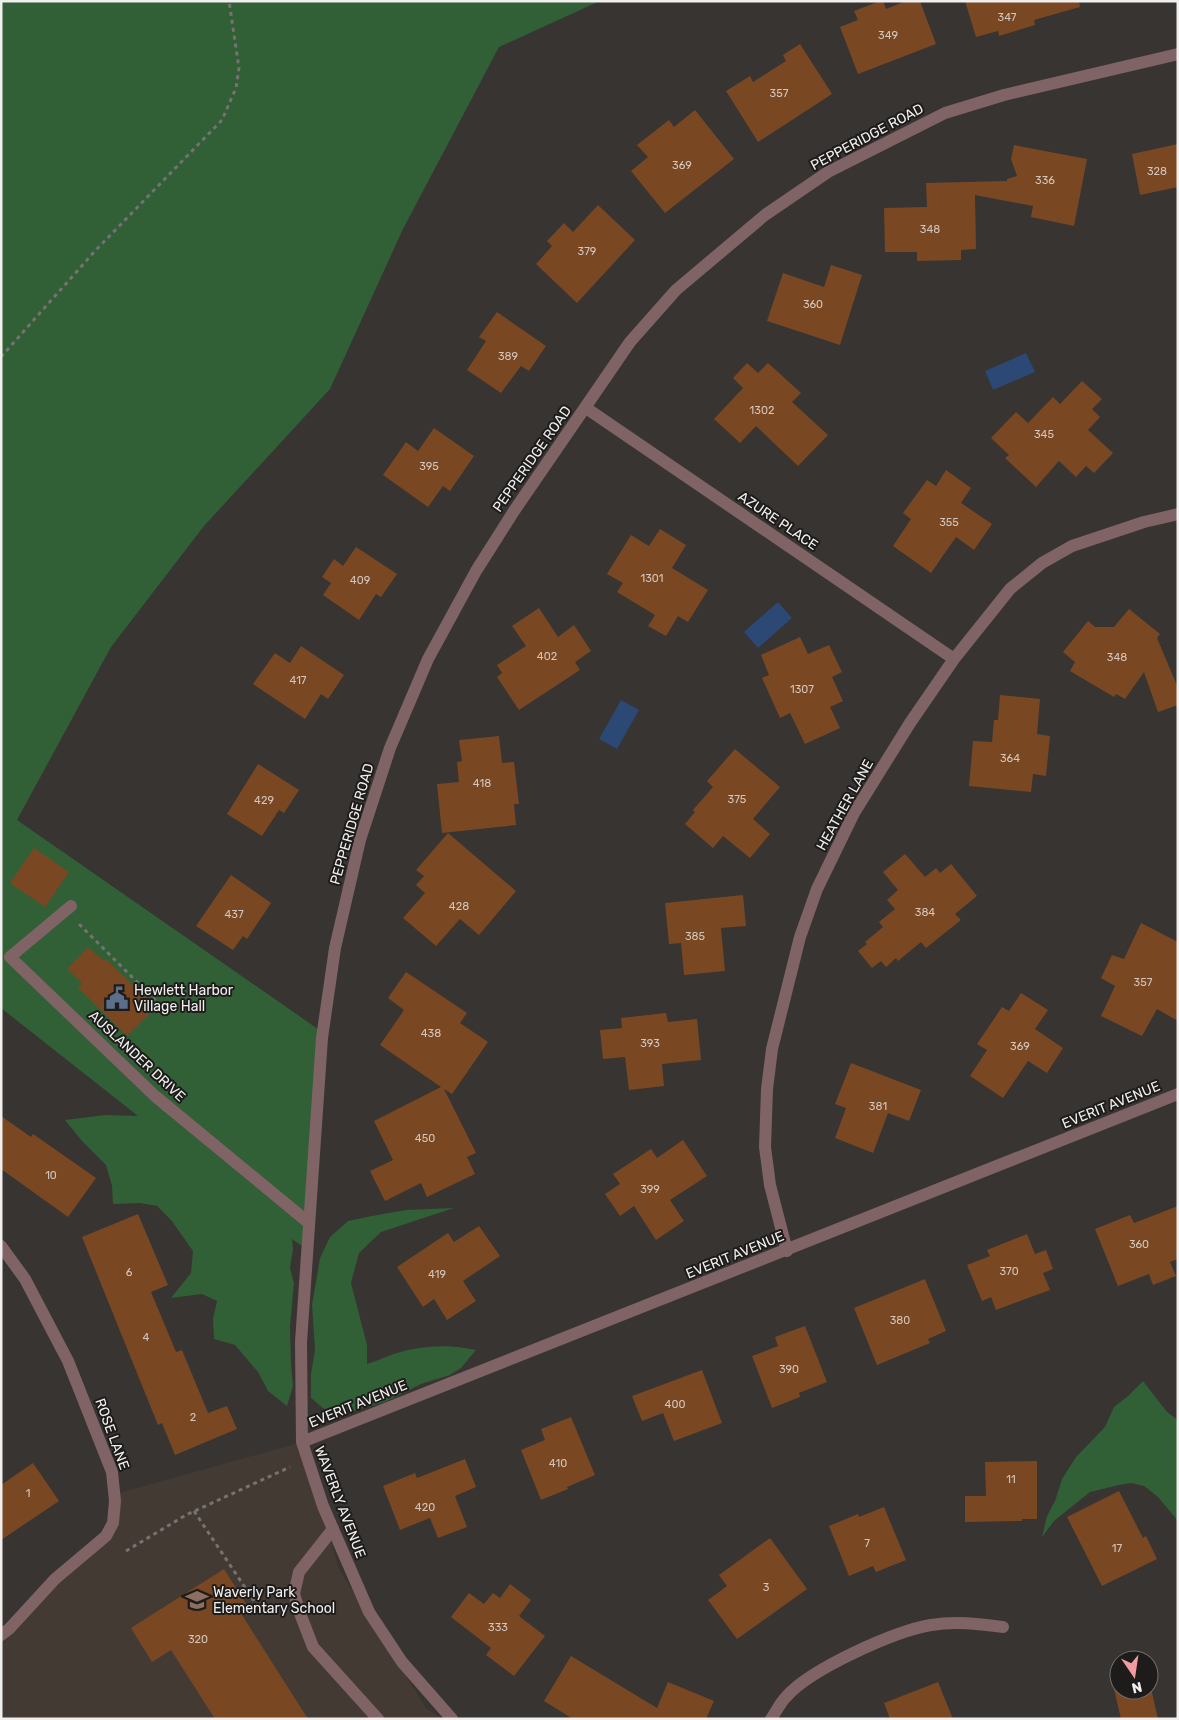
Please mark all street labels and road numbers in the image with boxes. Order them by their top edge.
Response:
street label: PEPPERIDGE ROAD [808,100,926,174]
street label: PEPPERIDGE ROAD [489,403,575,515]
street label: AZURE PLACE [735,488,821,554]
street label: HEATHER LANE [813,756,877,854]
street label: PEPPERIDGE ROAD [327,761,377,887]
street label: AUSLANDER DRIVE [85,1007,189,1105]
street label: EVERIT AVENUE [1060,1078,1162,1132]
street label: EVERIT AVENUE [684,1228,786,1282]
street label: EVERIT AVENUE [307,1377,409,1431]
street label: ROSE LANE [91,1396,133,1472]
street label: WAVERLY AVENUE [311,1443,369,1561]

